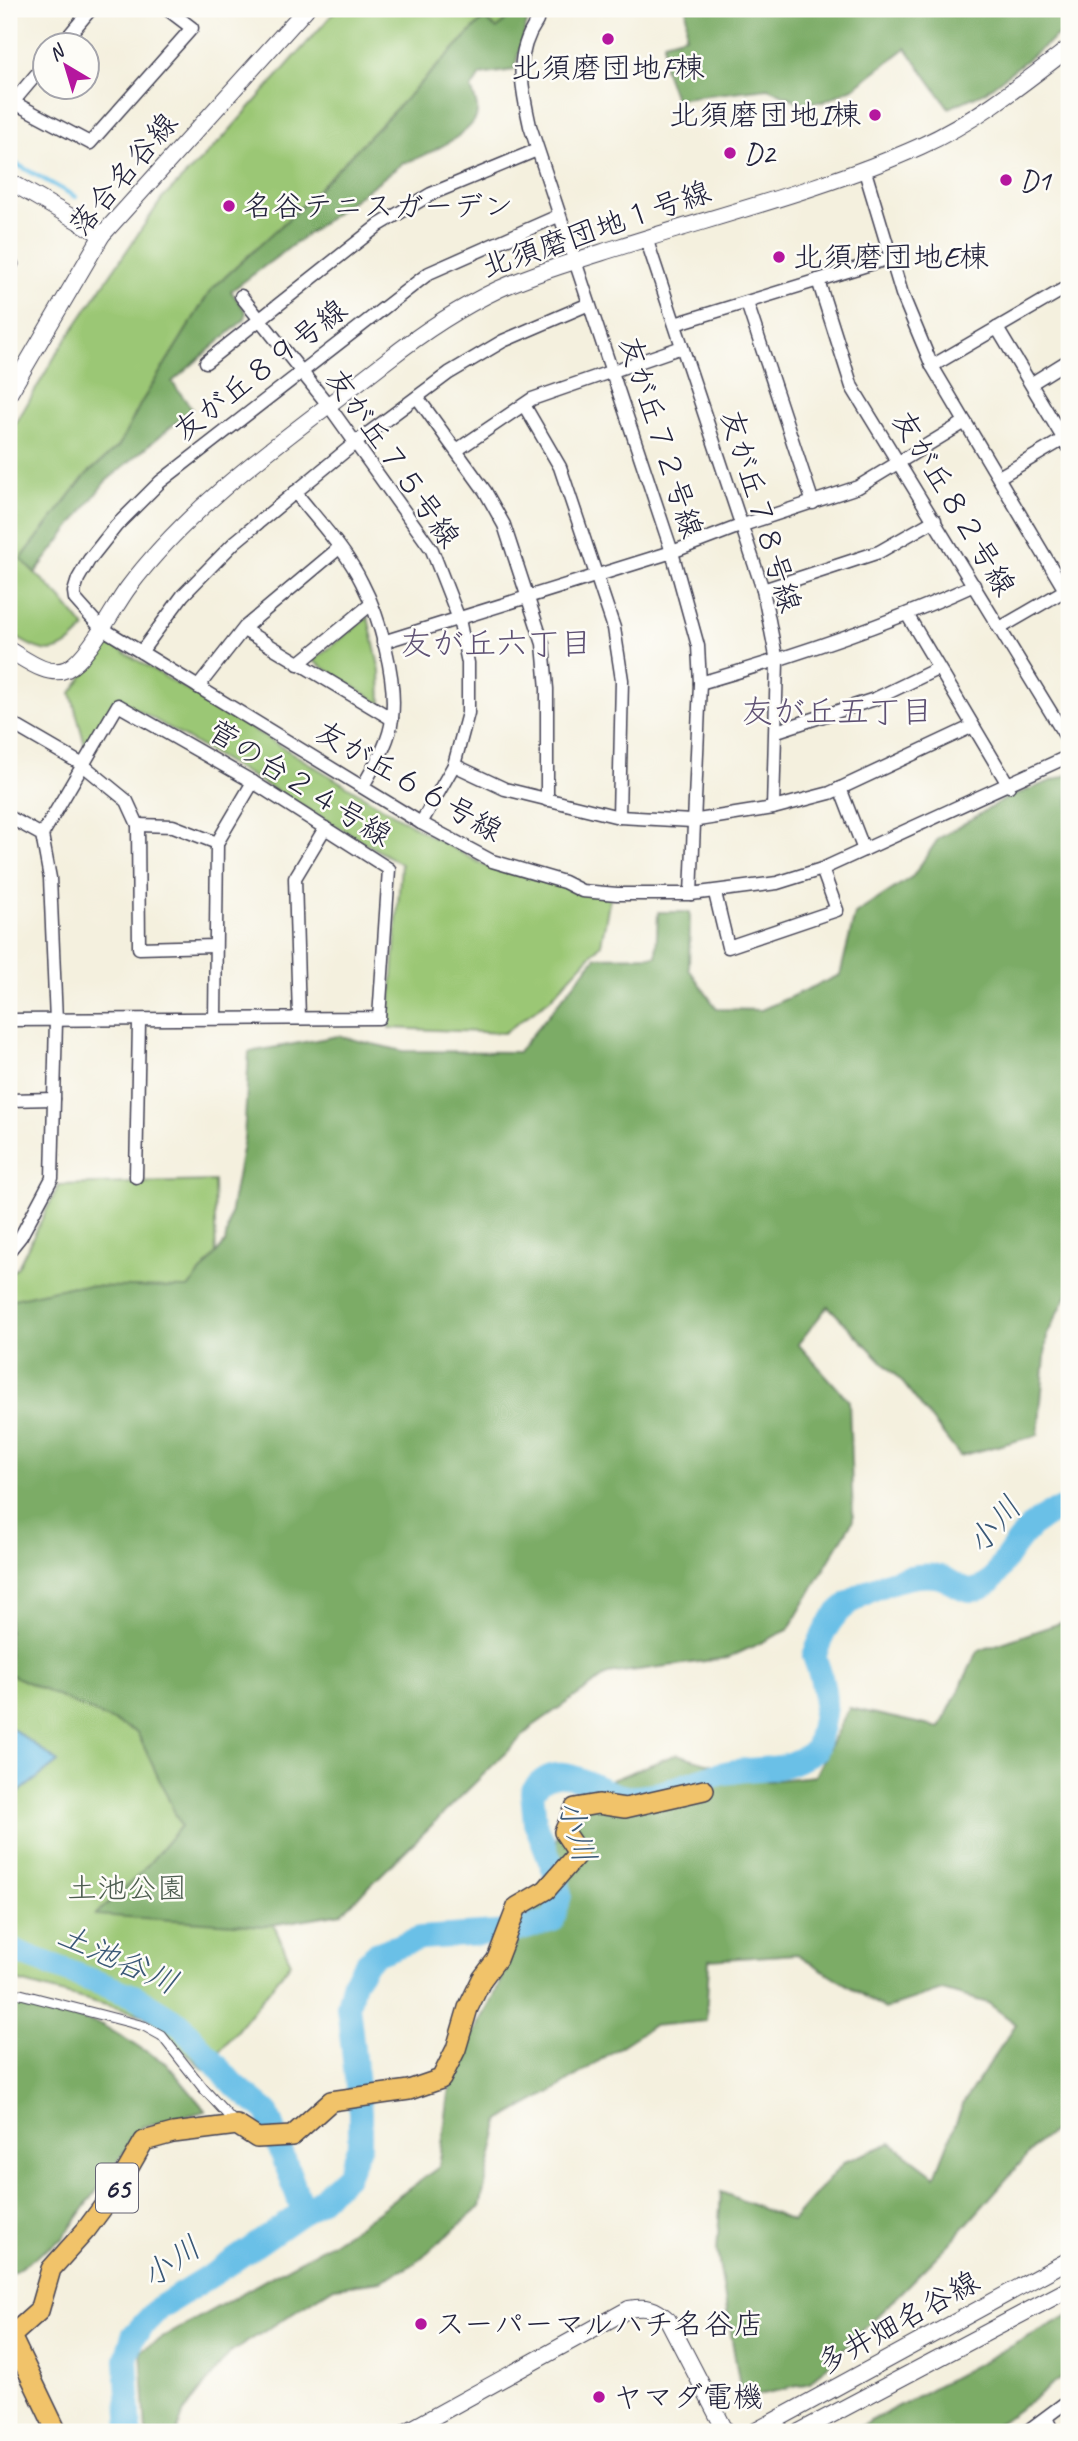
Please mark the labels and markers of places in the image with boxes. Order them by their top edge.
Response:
marker: 北須磨団地F棟 [600,31,616,47]
place label: 北須磨団地F棟 [511,49,705,87]
place label: 北須磨団地I棟 [669,96,861,134]
marker: 北須磨団地I棟 [867,107,883,123]
place label: D2 [744,134,777,172]
marker: D2 [722,145,738,161]
place label: D1 [1020,161,1052,199]
marker: D1 [998,172,1014,188]
place label: 名谷テニスガーデン [243,187,514,225]
marker: 名谷テニスガーデン [221,198,237,214]
place label: 北須磨団地E棟 [793,238,989,276]
marker: 北須磨団地E棟 [771,249,787,265]
place label: スーパーマルハチ名谷店 [435,2305,764,2343]
marker: スーパーマルハチ名谷店 [413,2316,429,2332]
place label: ヤマダ電機 [613,2378,763,2416]
marker: ヤマダ電機 [591,2389,607,2405]

